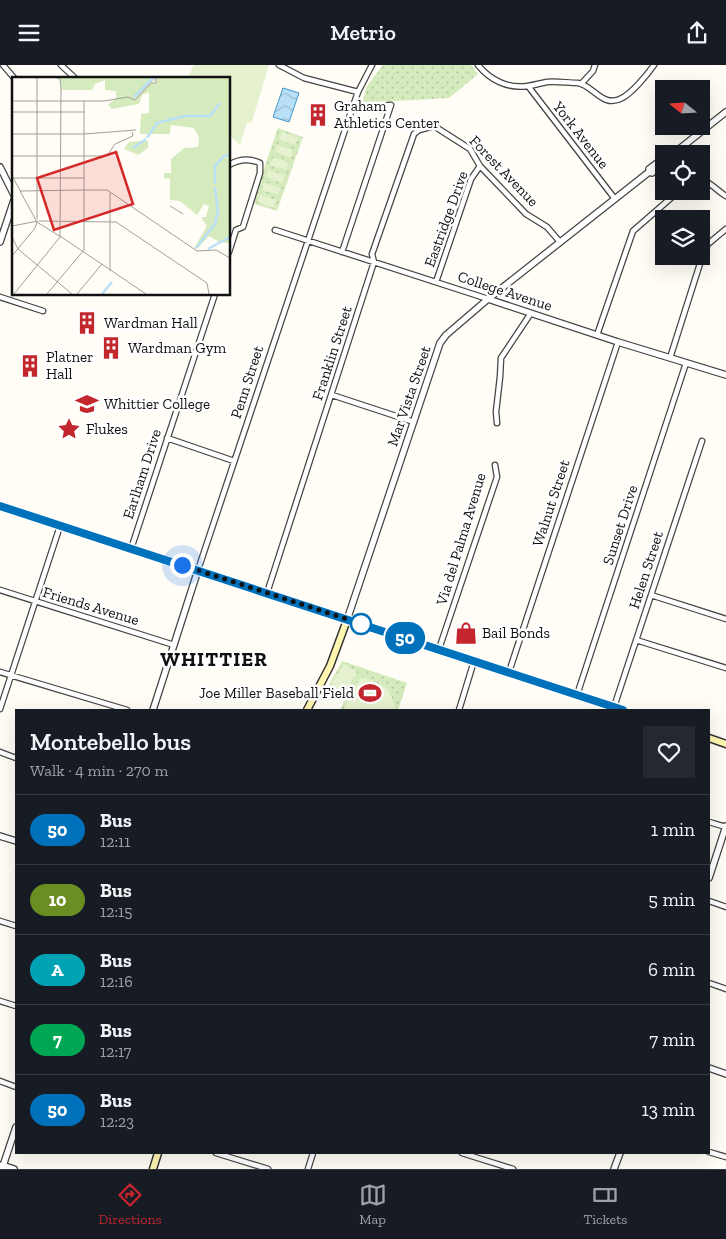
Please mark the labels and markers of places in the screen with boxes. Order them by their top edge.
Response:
place label: Graham Athletics Center [334,97,439,132]
building icon: Graham Athletics Center [305,102,331,128]
building icon: Wardman Hall [74,310,100,336]
place label: Wardman Hall [104,314,198,332]
building icon: Wardman Gym [98,335,124,361]
place label: Wardman Gym [128,339,226,357]
place label: Platner Hall [46,348,93,383]
building icon: Platner Hall [17,353,43,379]
school or university icon: Whittier College [74,391,100,417]
place label: Whittier College [104,395,210,413]
place icon: Flukes [56,416,82,442]
place label: Flukes [86,420,128,438]
unlabelled marker [350,613,372,635]
shop icon: Bail Bonds [453,620,479,646]
place label: Bail Bonds [482,624,550,642]
sports icon: Joe Miller Baseball Field [357,680,383,706]
place label: Joe Miller Baseball Field [199,684,355,702]

